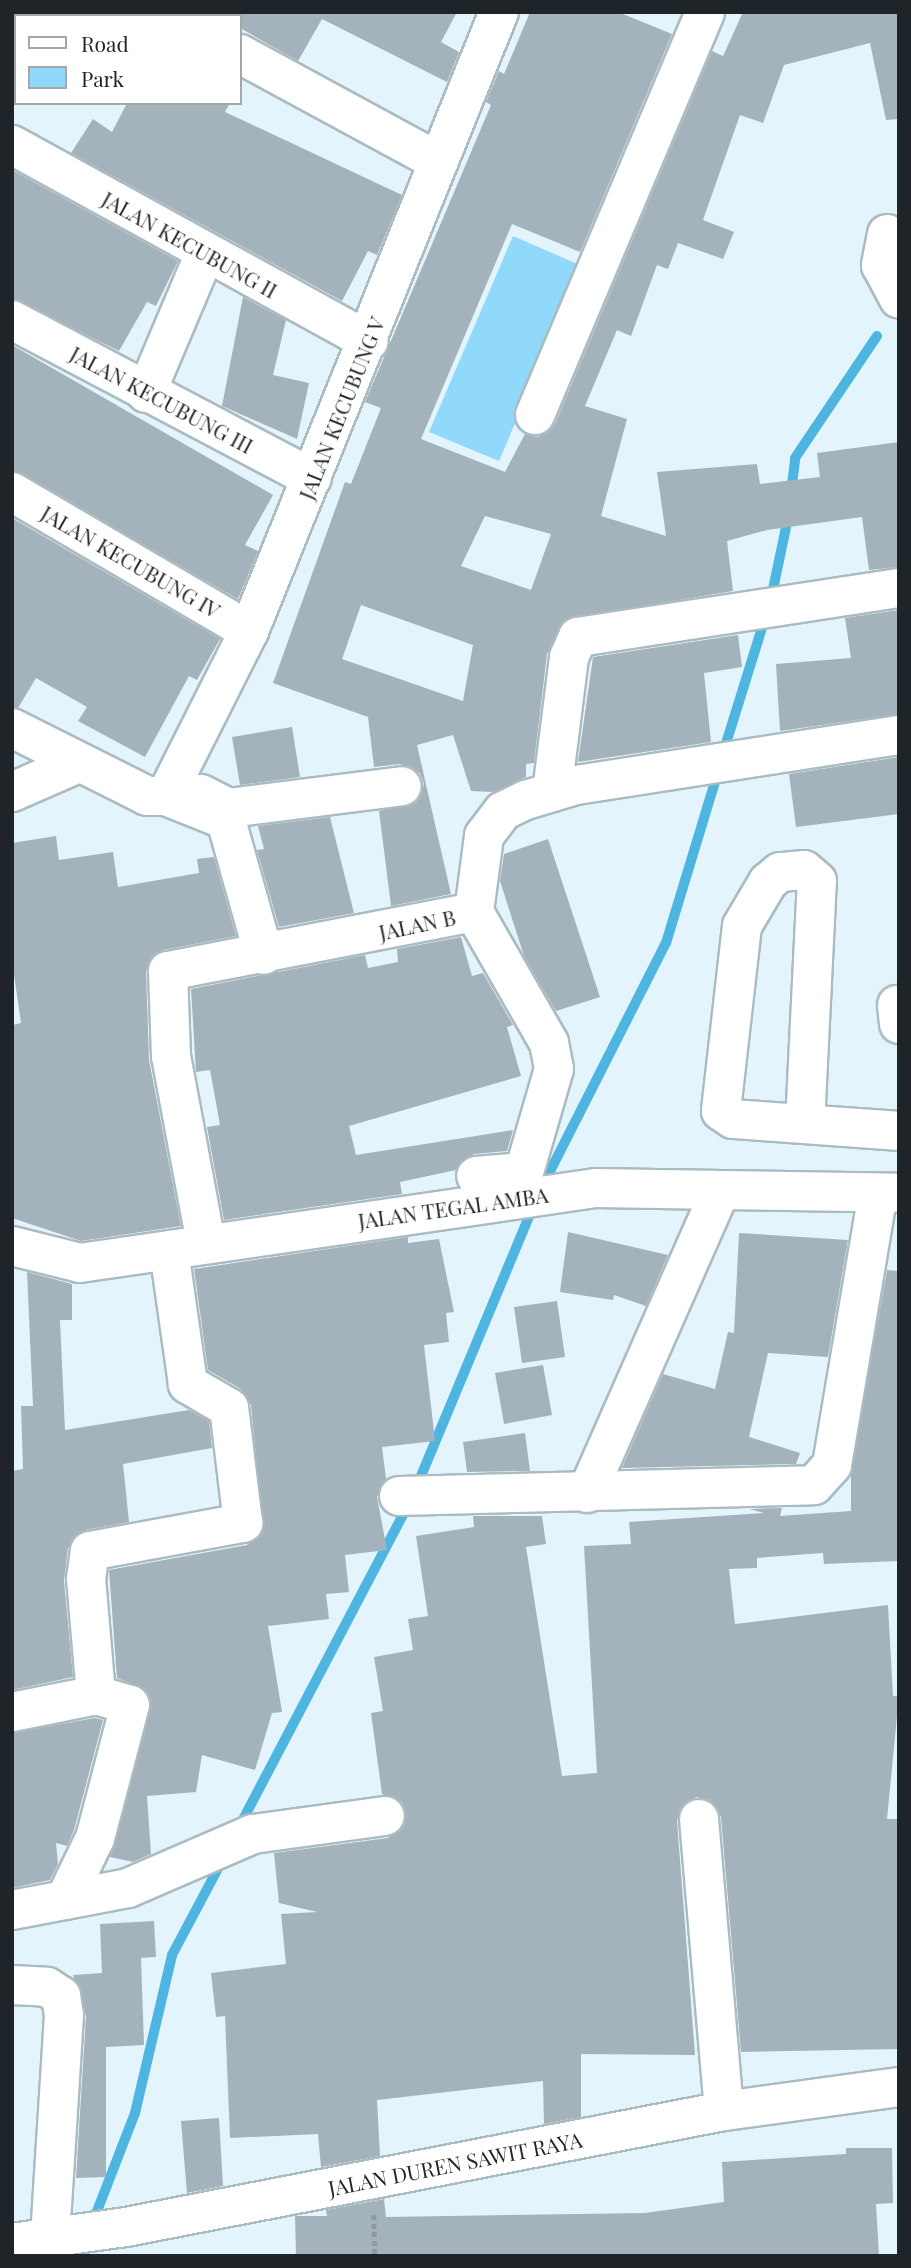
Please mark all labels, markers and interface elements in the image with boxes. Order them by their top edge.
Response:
legend [14,14,242,105]
text: Road [81,29,129,57]
text: Park [81,64,124,92]
street label: JALAN KECUBUNG II [98,185,282,303]
street label: JALAN KECUBUNG V [293,313,389,503]
street label: JALAN KECUBUNG III [66,340,258,458]
street label: JALAN KECUBUNG IV [37,500,225,622]
street label: JALAN B [376,904,458,944]
street label: JALAN TEGAL AMBA [356,1181,550,1233]
street label: JALAN DUREN SAWIT RAYA [326,2126,584,2200]

